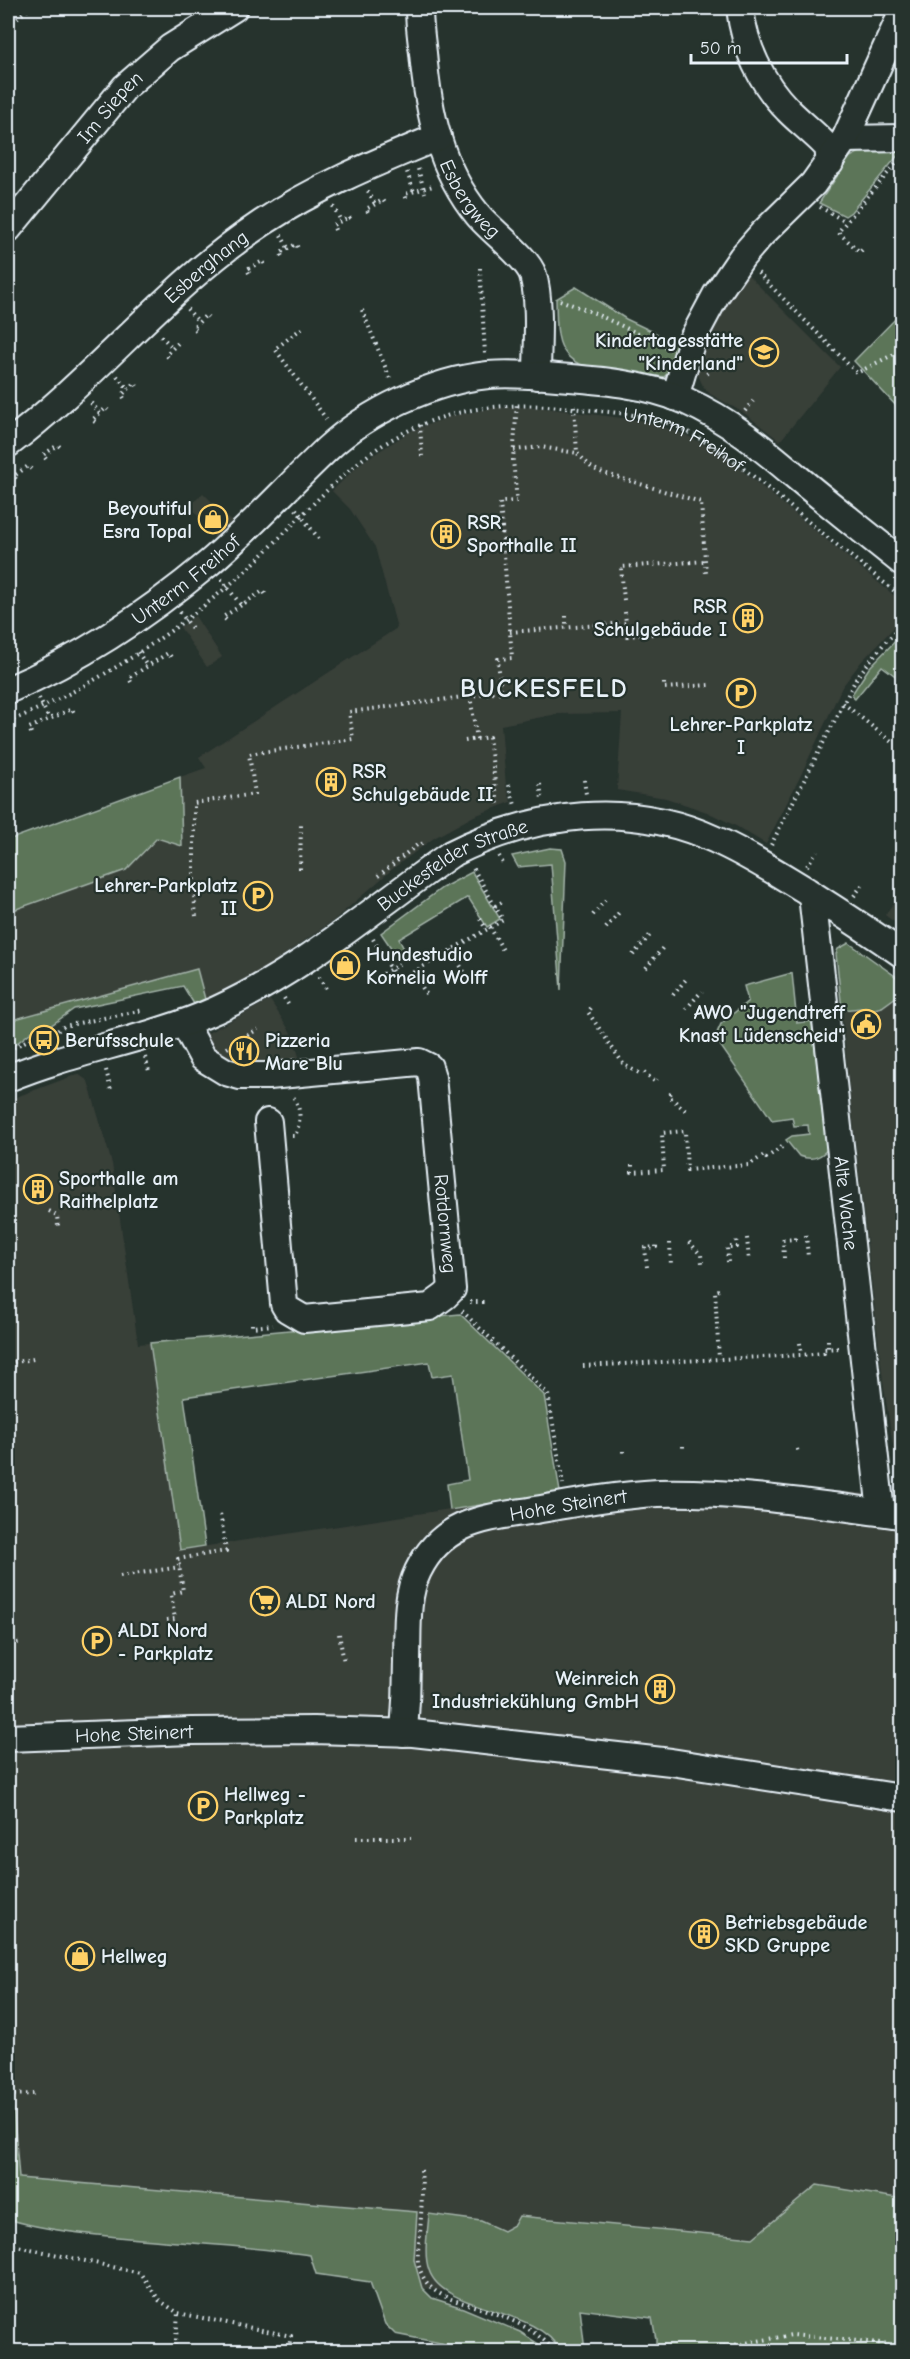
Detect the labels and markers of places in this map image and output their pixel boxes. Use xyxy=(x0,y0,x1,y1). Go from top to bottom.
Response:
place label: Kindertagesstätte "Kinderland" xyxy=(595,329,743,375)
school or university icon: Kindertagesstätte "Kinderland" xyxy=(748,336,780,368)
place label: Beyoutiful Esra Topal xyxy=(102,497,192,543)
shop icon: Beyoutiful Esra Topal xyxy=(197,503,229,535)
place label: RSR Sporthalle II xyxy=(467,511,577,557)
building icon: RSR Sporthalle II xyxy=(430,518,462,550)
place label: RSR Schulgebäude I xyxy=(594,595,727,641)
building icon: RSR Schulgebäude I xyxy=(732,602,764,634)
parking icon: Lehrer-Parkplatz I xyxy=(725,677,757,709)
place label: Lehrer-Parkplatz I xyxy=(670,713,813,759)
place label: RSR Schulgebäude II xyxy=(352,760,493,806)
building icon: RSR Schulgebäude II xyxy=(315,766,347,798)
place label: Lehrer-Parkplatz II xyxy=(94,874,237,920)
parking icon: Lehrer-Parkplatz II xyxy=(242,880,274,912)
place label: Hundestudio Kornelia Wolff xyxy=(366,943,489,989)
shop icon: Hundestudio Kornelia Wolff xyxy=(329,949,361,981)
place label: AWO "Jugendtreff Knast Lüdenscheid" xyxy=(679,1001,847,1047)
public building icon: AWO "Jugendtreff Knast Lüdenscheid" xyxy=(850,1008,882,1040)
bus stop icon: Berufsschule xyxy=(28,1024,60,1056)
place label: Berufsschule xyxy=(65,1029,174,1052)
place label: Pizzeria Mare Blu xyxy=(265,1029,343,1075)
restaurant icon: Pizzeria Mare Blu xyxy=(228,1035,260,1067)
place label: Sporthalle am Raithelplatz xyxy=(59,1167,178,1213)
building icon: Sporthalle am Raithelplatz xyxy=(22,1173,54,1205)
supermarket icon: ALDI Nord xyxy=(249,1585,281,1617)
place label: ALDI Nord xyxy=(286,1590,376,1613)
place label: ALDI Nord - Parkplatz xyxy=(118,1619,213,1665)
parking icon: ALDI Nord - Parkplatz xyxy=(81,1625,113,1657)
place label: Weinreich Industriekühlung GmbH xyxy=(432,1667,639,1713)
building icon: Weinreich Industriekühlung GmbH xyxy=(644,1673,676,1705)
place label: Hellweg - Parkplatz xyxy=(224,1783,306,1829)
parking icon: Hellweg - Parkplatz xyxy=(187,1790,219,1822)
place label: Betriebsgebäude SKD Gruppe xyxy=(725,1911,868,1957)
building icon: Betriebsgebäude SKD Gruppe xyxy=(688,1918,720,1950)
shop icon: Hellweg xyxy=(64,1940,96,1972)
place label: Hellweg xyxy=(101,1945,168,1968)

